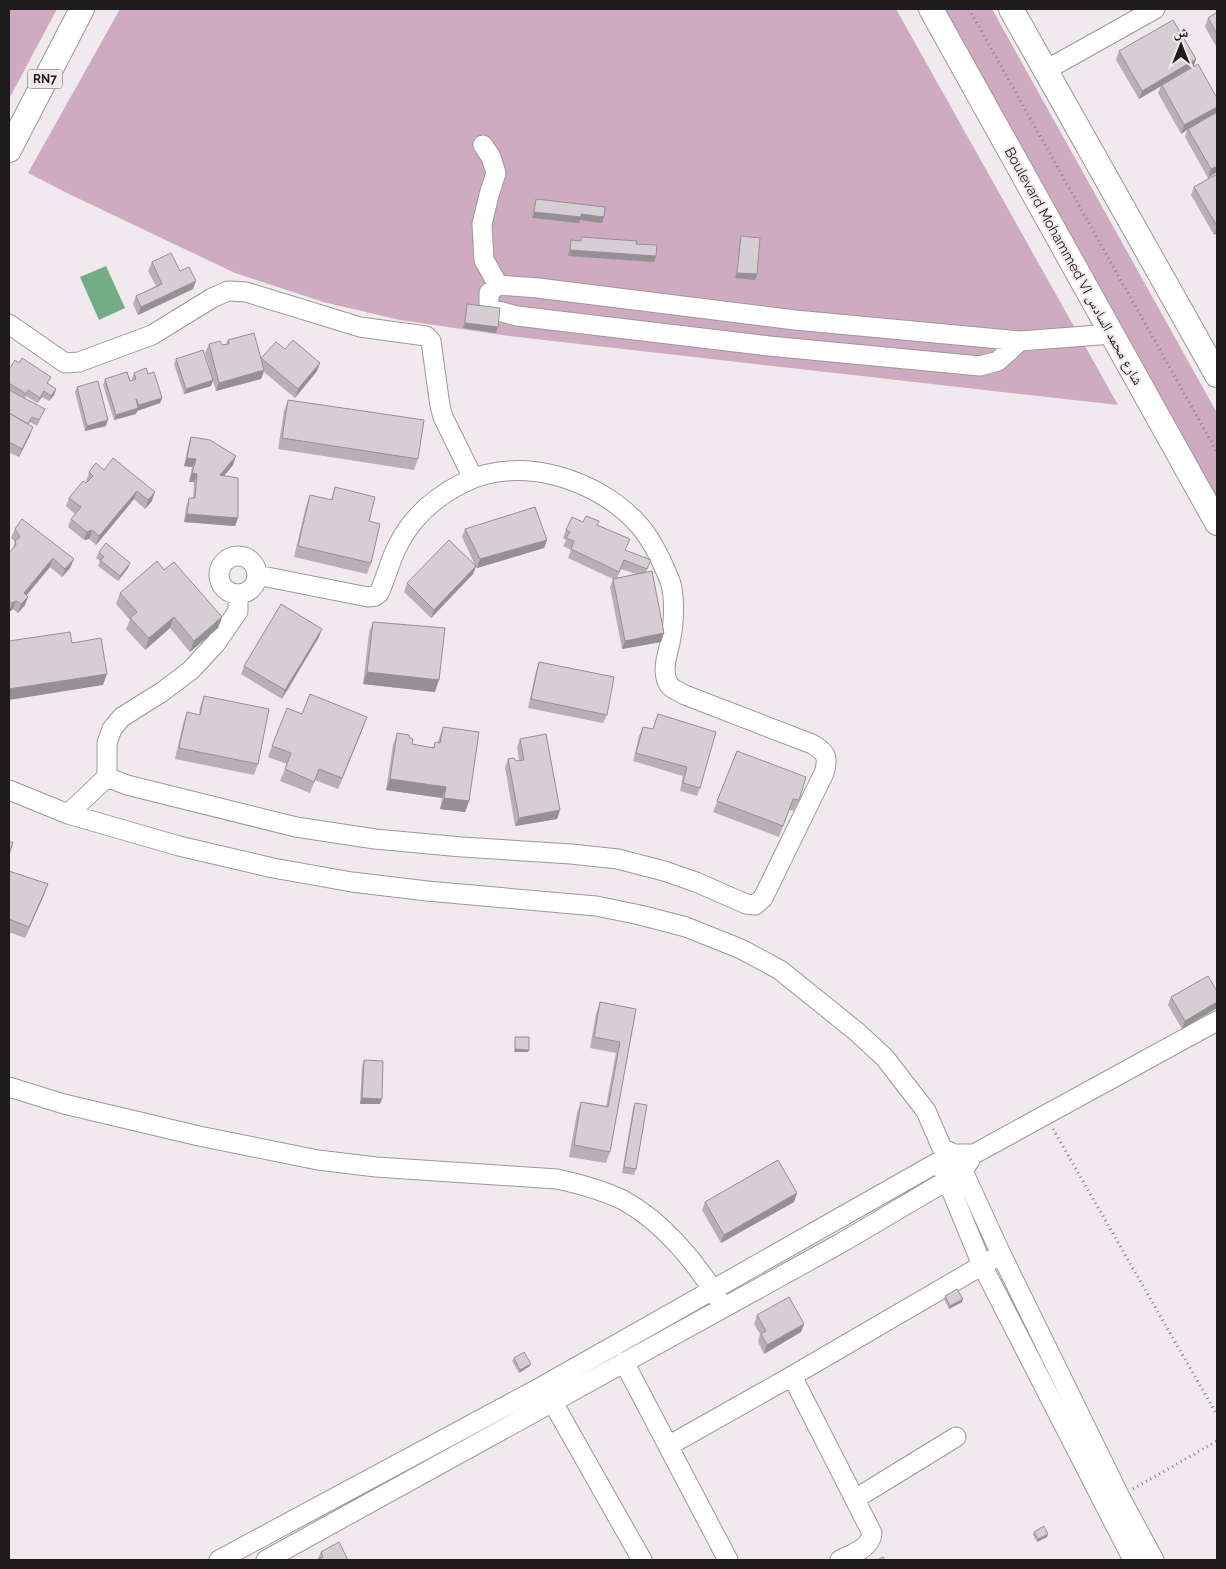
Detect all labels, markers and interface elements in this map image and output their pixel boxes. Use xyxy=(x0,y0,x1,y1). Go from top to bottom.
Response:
north arrow xyxy=(1156,20,1206,70)
text: ش xyxy=(1174,24,1189,41)
road number: RN7 xyxy=(28,70,62,88)
street label: Boulevard Mohammed VI شارع محمد السادس xyxy=(1000,144,1146,389)

